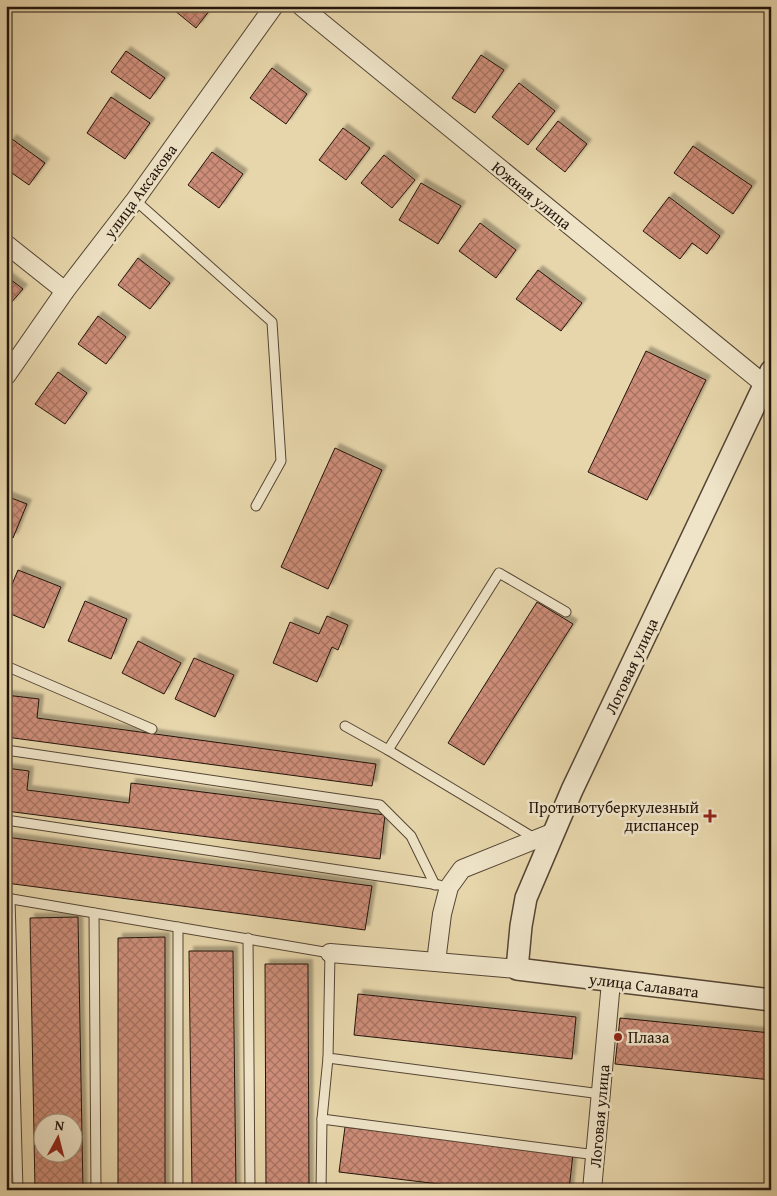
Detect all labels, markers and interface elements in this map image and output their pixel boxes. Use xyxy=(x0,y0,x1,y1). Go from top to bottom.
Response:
street label: улица Аксакова xyxy=(97,139,183,244)
street label: Южная улица xyxy=(487,155,578,235)
street label: Логовая улица xyxy=(598,614,664,718)
place label: Противотуберкулезный диспансер xyxy=(529,795,699,837)
marker: Противотуберкулезный диспансер xyxy=(703,809,717,823)
street label: улица Салавата xyxy=(587,966,701,1004)
place label: Плаза xyxy=(628,1025,670,1049)
marker: Плаза xyxy=(612,1031,624,1043)
street label: Логовая улица xyxy=(583,1063,615,1169)
north arrow xyxy=(32,1114,82,1164)
text: N xyxy=(54,1115,66,1136)

